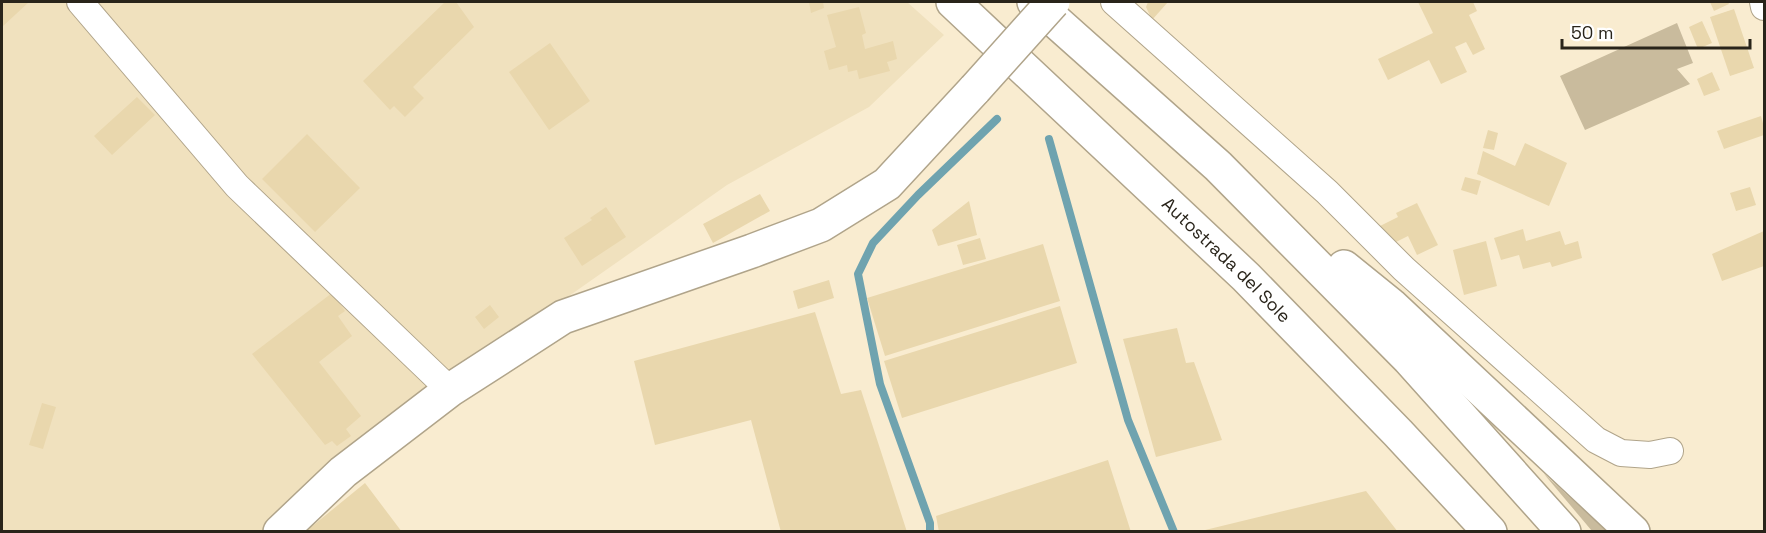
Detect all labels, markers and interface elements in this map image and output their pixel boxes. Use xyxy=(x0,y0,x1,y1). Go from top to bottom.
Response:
scale bar xyxy=(1562,12,1750,50)
text: 50 m xyxy=(1571,21,1613,44)
street label: Autostrada del Sole xyxy=(1157,192,1296,327)

